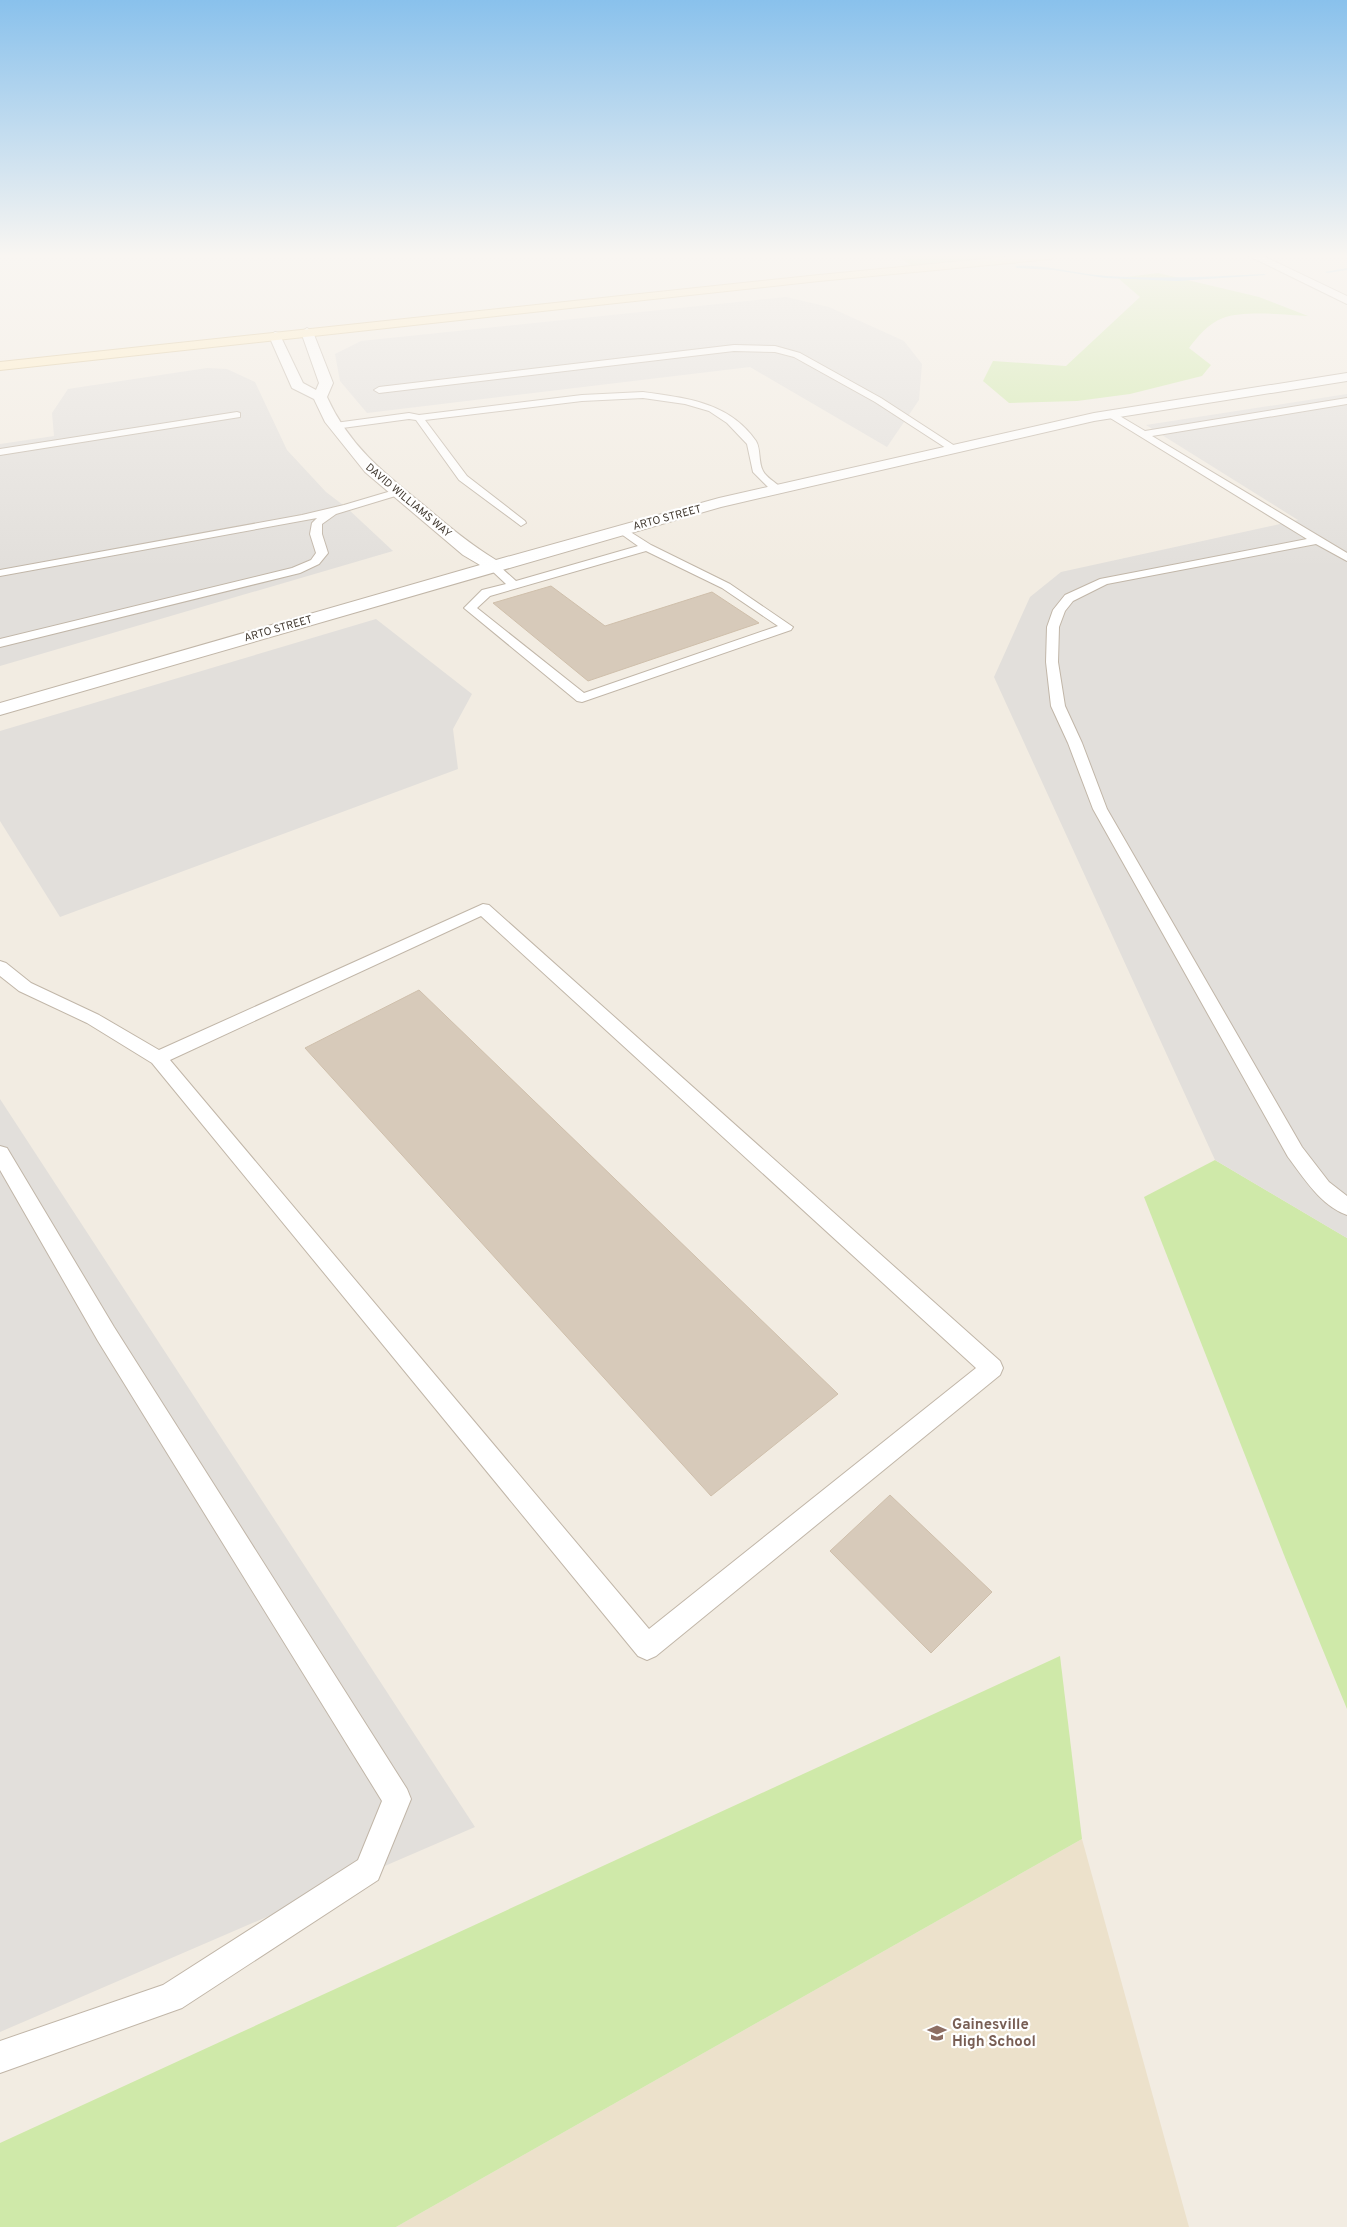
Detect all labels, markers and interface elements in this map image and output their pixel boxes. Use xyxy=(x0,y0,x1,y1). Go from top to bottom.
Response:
street label: DAVID WILLIAMS WAY xyxy=(362,461,454,541)
street label: ARTO STREET xyxy=(631,502,703,534)
street label: ARTO STREET xyxy=(242,613,314,645)
place label: Gainesville High School xyxy=(952,2016,1036,2052)
school or university icon: Gainesville High School xyxy=(926,2022,948,2044)

